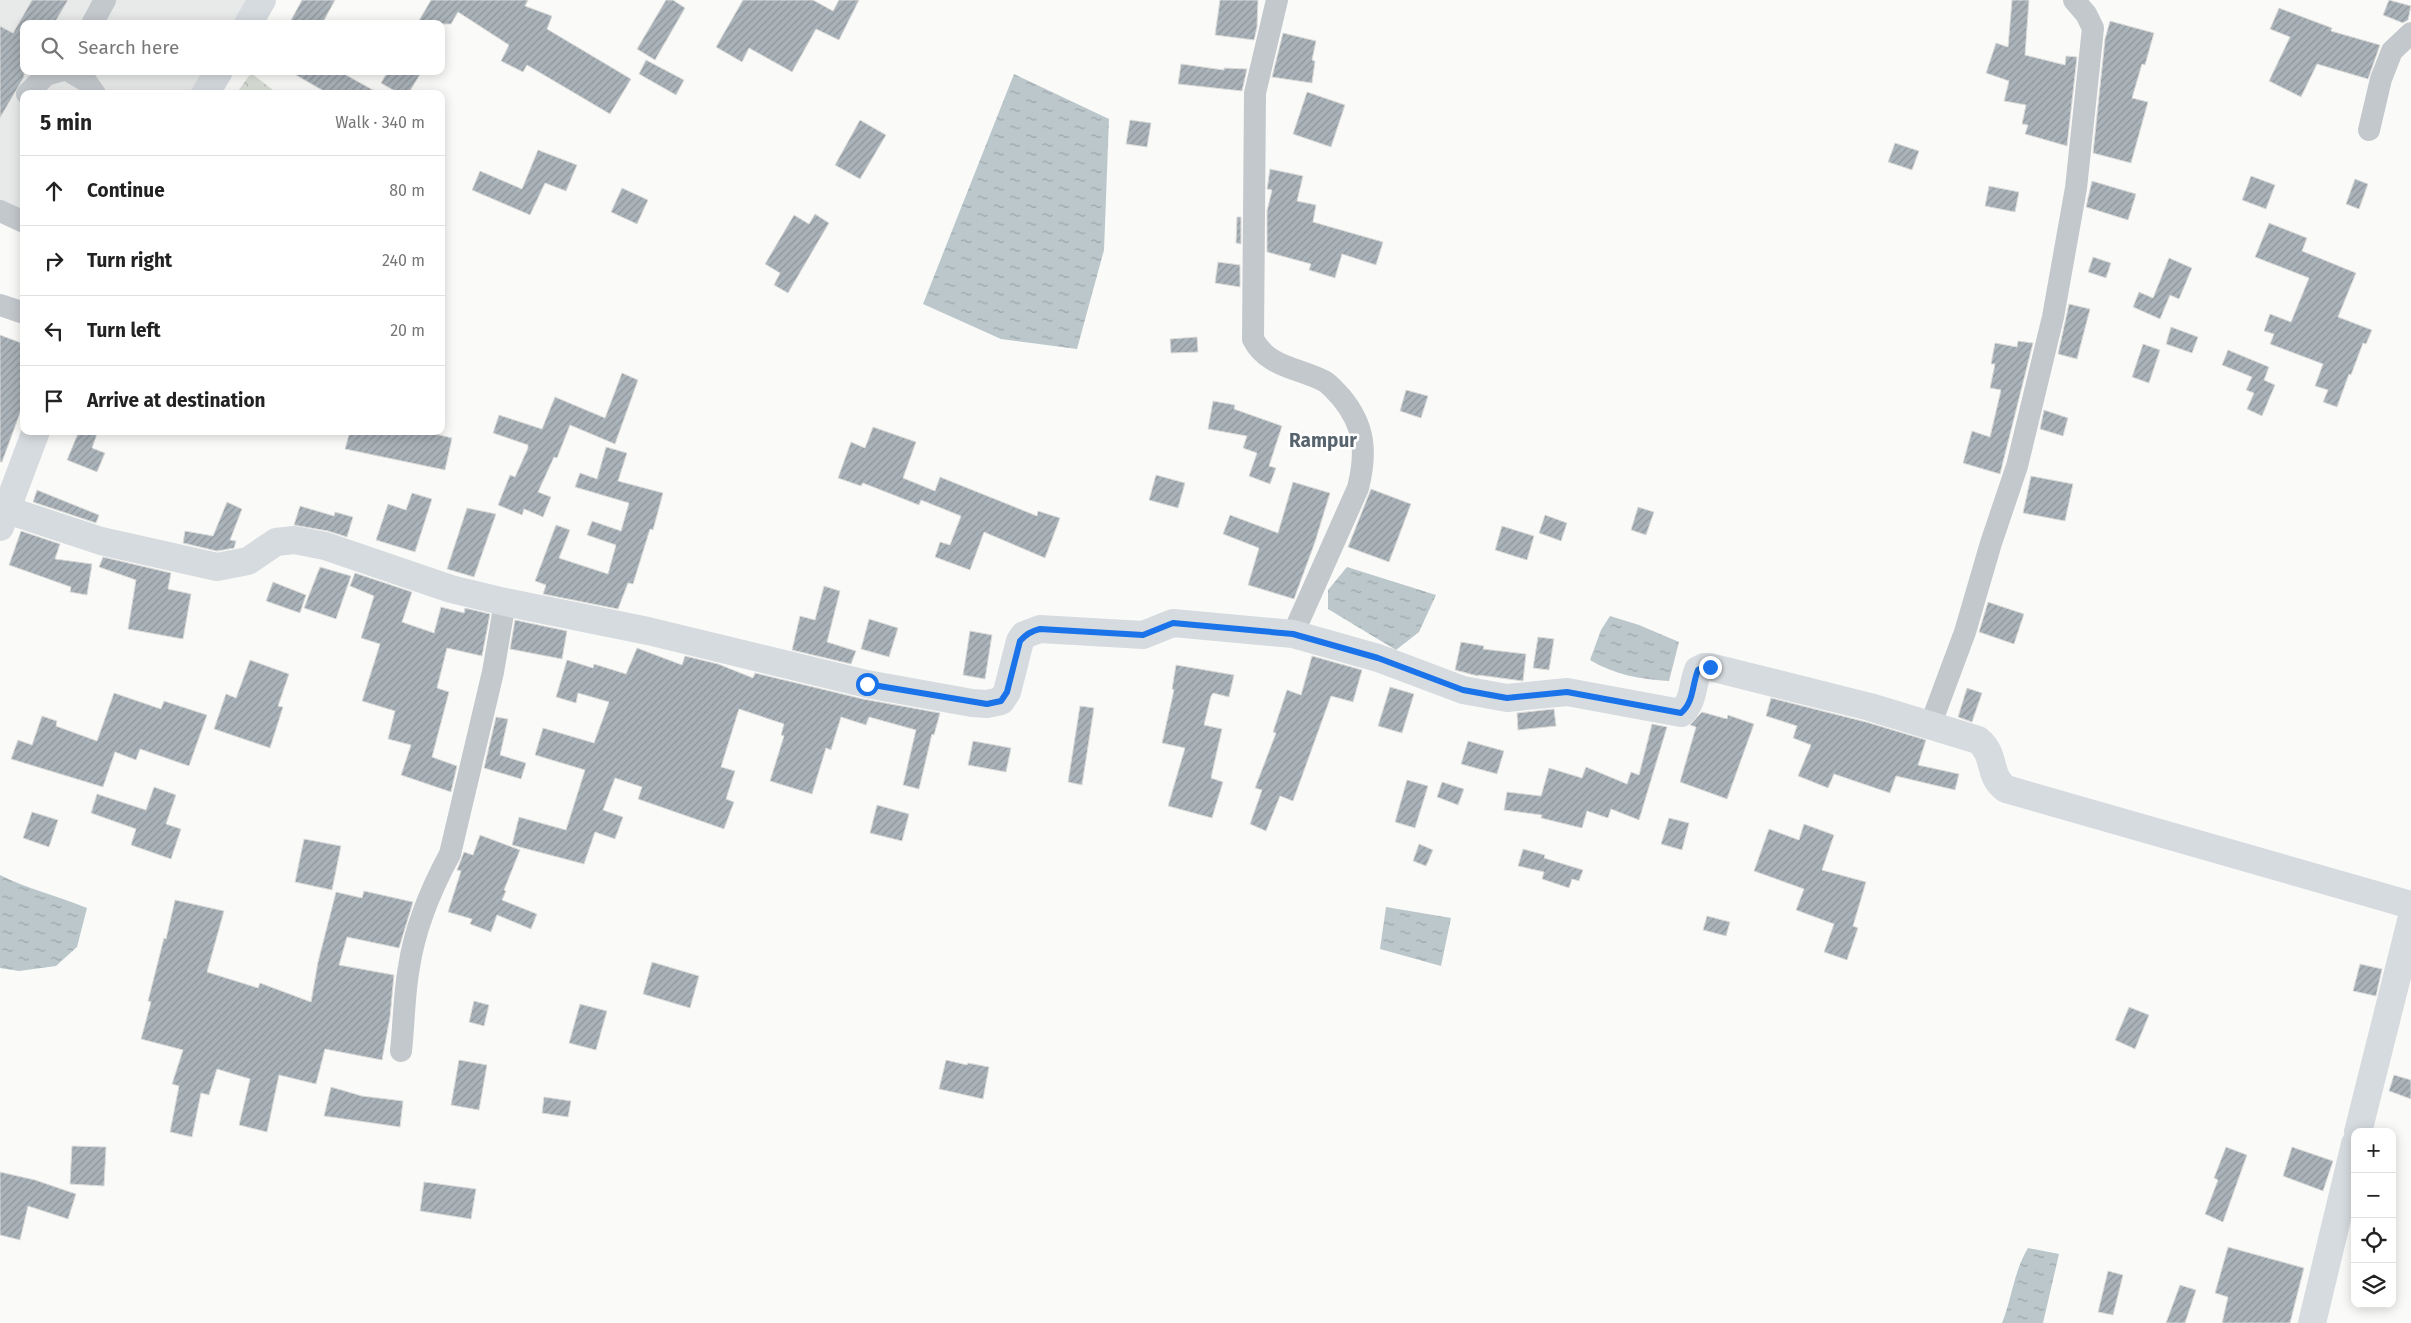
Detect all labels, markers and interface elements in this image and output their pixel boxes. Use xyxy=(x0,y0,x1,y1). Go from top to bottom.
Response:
search box xyxy=(20,20,445,75)
icon: search xyxy=(38,34,66,62)
text: Search here xyxy=(78,36,179,59)
text: 5 min xyxy=(40,110,92,136)
text: Walk · 340 m xyxy=(335,113,425,132)
icon: ahead xyxy=(40,177,68,205)
text: Continue xyxy=(87,179,165,202)
text: 80 m xyxy=(389,181,425,200)
icon: right xyxy=(40,247,68,275)
text: Turn right xyxy=(87,249,172,272)
text: 240 m xyxy=(382,251,425,270)
icon: left xyxy=(40,317,68,345)
text: Turn left xyxy=(87,319,161,342)
text: 20 m xyxy=(390,321,425,340)
icon: arrive xyxy=(40,387,68,415)
text: Arrive at destination xyxy=(87,389,266,412)
district label: Rampur xyxy=(1289,429,1357,452)
route end xyxy=(1699,656,1722,679)
route start xyxy=(856,673,879,696)
map controls xyxy=(2351,1128,2396,1308)
button: + xyxy=(2351,1128,2396,1173)
button: − xyxy=(2351,1173,2396,1218)
button: locate xyxy=(2351,1218,2396,1263)
button: layers xyxy=(2351,1263,2396,1308)

